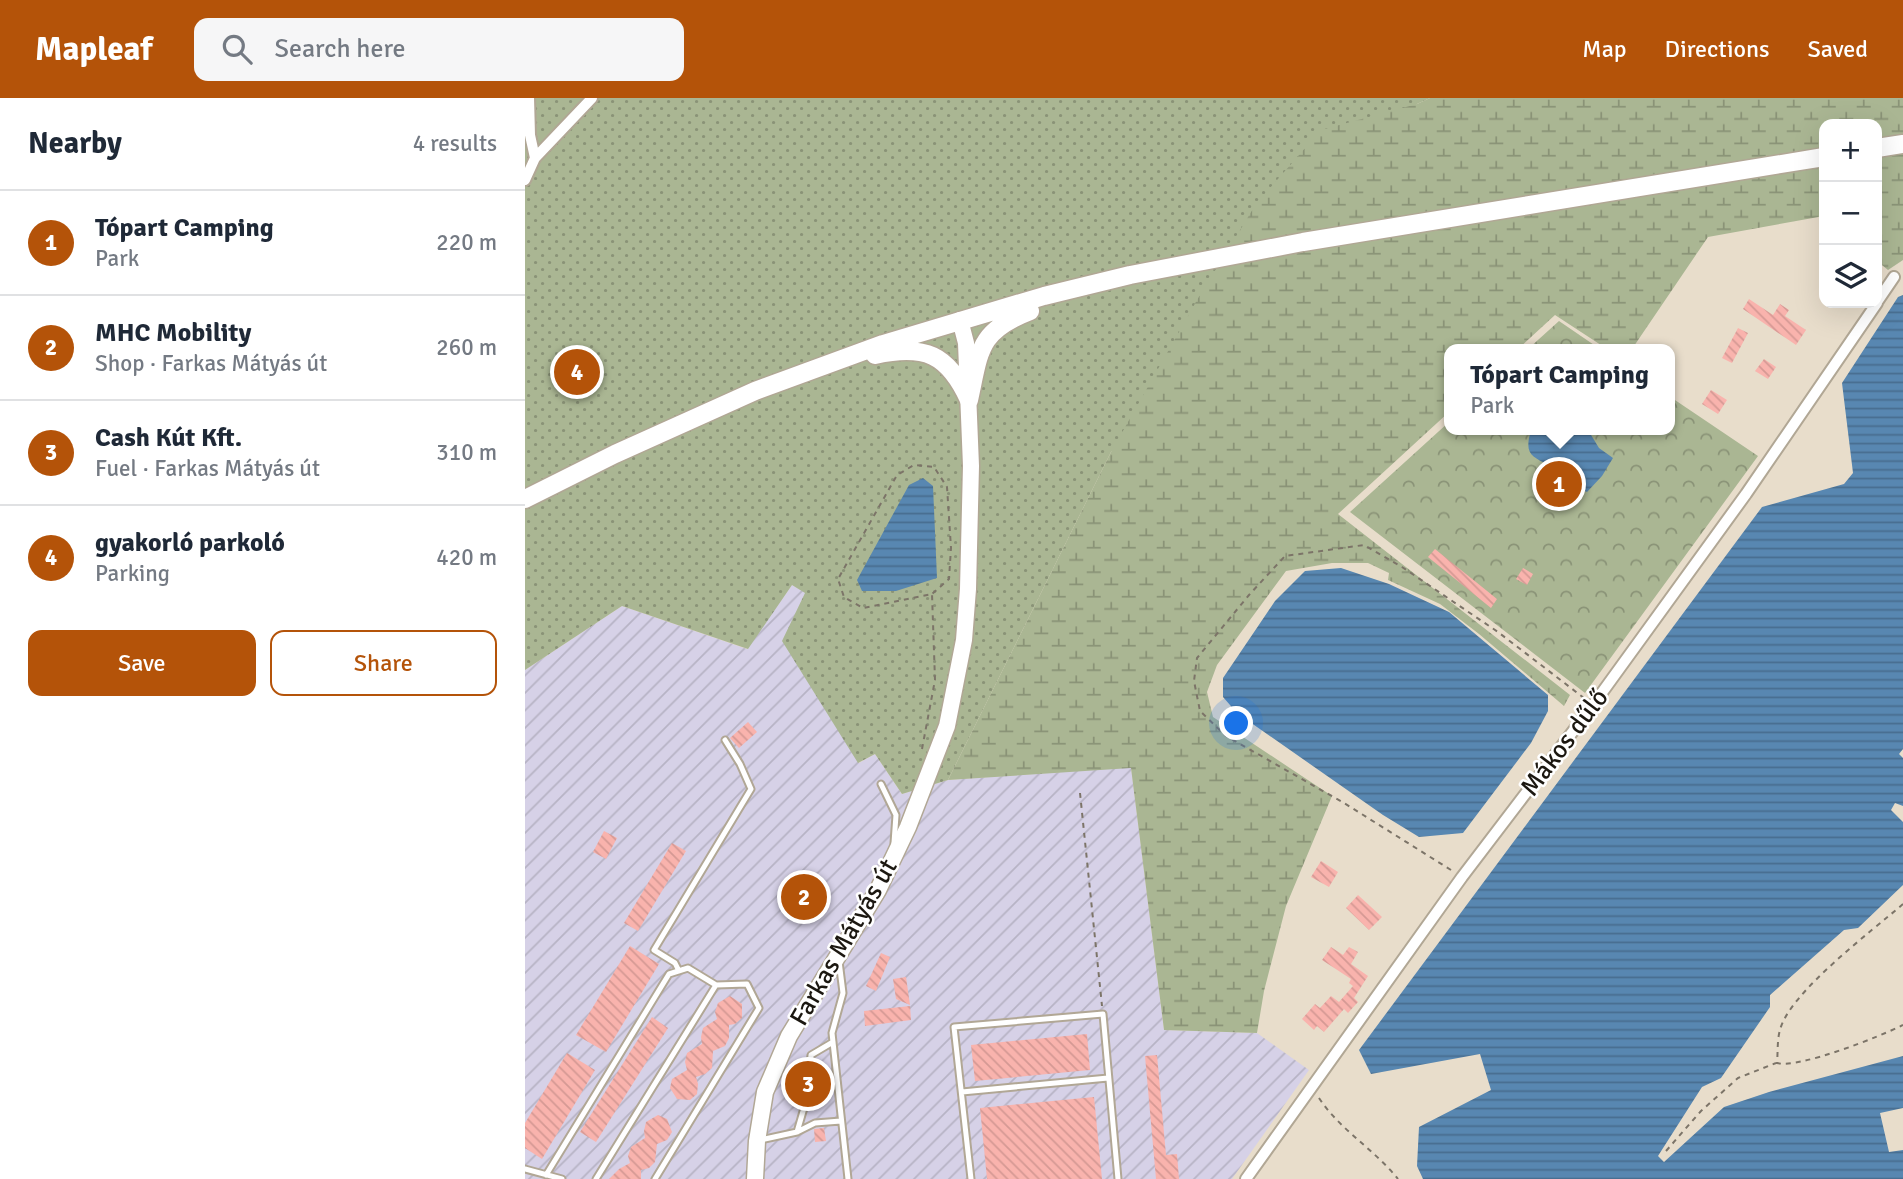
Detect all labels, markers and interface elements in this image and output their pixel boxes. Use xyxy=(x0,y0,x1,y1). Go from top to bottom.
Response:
search box xyxy=(194,18,684,81)
text: Mapleaf xyxy=(35,29,152,70)
icon: search xyxy=(218,30,256,68)
text: Search here xyxy=(274,33,406,65)
text: Map xyxy=(1582,34,1627,64)
text: Directions xyxy=(1665,34,1770,64)
text: Saved xyxy=(1808,34,1868,64)
map controls xyxy=(1819,119,1882,308)
button: + xyxy=(1819,119,1882,182)
text: Nearby xyxy=(28,125,122,162)
text: 4 results xyxy=(413,129,497,158)
button: − xyxy=(1819,182,1882,245)
text: Tópart Camping xyxy=(95,212,274,244)
text: 1 xyxy=(45,228,57,257)
text: 220 m xyxy=(436,228,497,257)
text: Park xyxy=(95,244,139,273)
button: layers xyxy=(1819,245,1882,308)
text: MHC Mobility xyxy=(95,317,251,349)
text: 2 xyxy=(45,333,57,362)
text: 260 m xyxy=(436,333,497,362)
popup xyxy=(1444,344,1675,435)
pin: 4 xyxy=(554,346,600,398)
text: Shop · Farkas Mátyás út xyxy=(95,349,327,378)
text: Tópart Camping xyxy=(1470,359,1649,391)
text: Park xyxy=(1470,391,1514,420)
text: Cash Kút Kft. xyxy=(95,422,242,454)
text: 3 xyxy=(45,438,57,467)
text: 310 m xyxy=(436,438,497,467)
text: Fuel · Farkas Mátyás út xyxy=(95,454,320,483)
pin: 1 xyxy=(1536,458,1582,510)
text: gyakorló parkoló xyxy=(95,527,285,559)
text: 4 xyxy=(45,543,57,572)
text: 420 m xyxy=(436,543,497,572)
text: Parking xyxy=(95,559,170,588)
button: Save xyxy=(28,630,256,696)
button: Share xyxy=(270,630,497,696)
street label: Mákos dűlő xyxy=(1514,683,1616,803)
your location xyxy=(1219,706,1253,740)
street label: Farkas Mátyás út xyxy=(783,853,905,1032)
pin: 2 xyxy=(781,871,827,923)
pin: 3 xyxy=(785,1058,831,1110)

